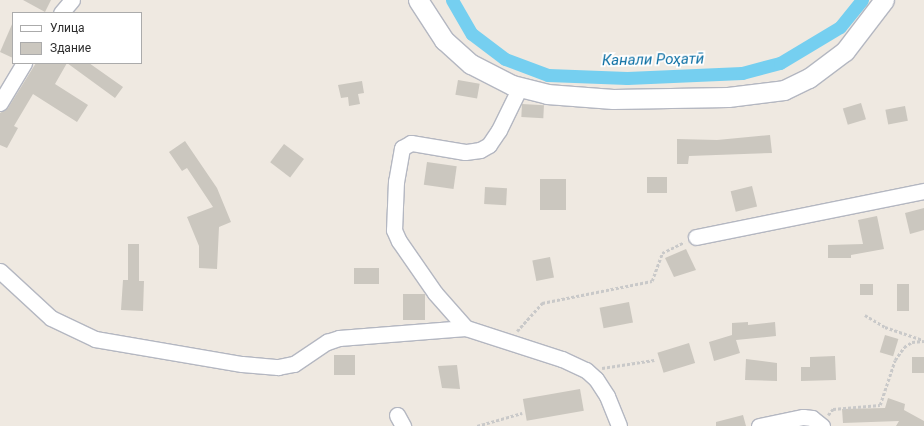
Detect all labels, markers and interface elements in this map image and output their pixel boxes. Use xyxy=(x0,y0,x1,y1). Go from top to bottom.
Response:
legend xyxy=(12,12,142,64)
text: Улица xyxy=(50,21,85,35)
text: Здание xyxy=(50,41,91,55)
water label: Канали Роҳатӣ xyxy=(602,50,704,70)

